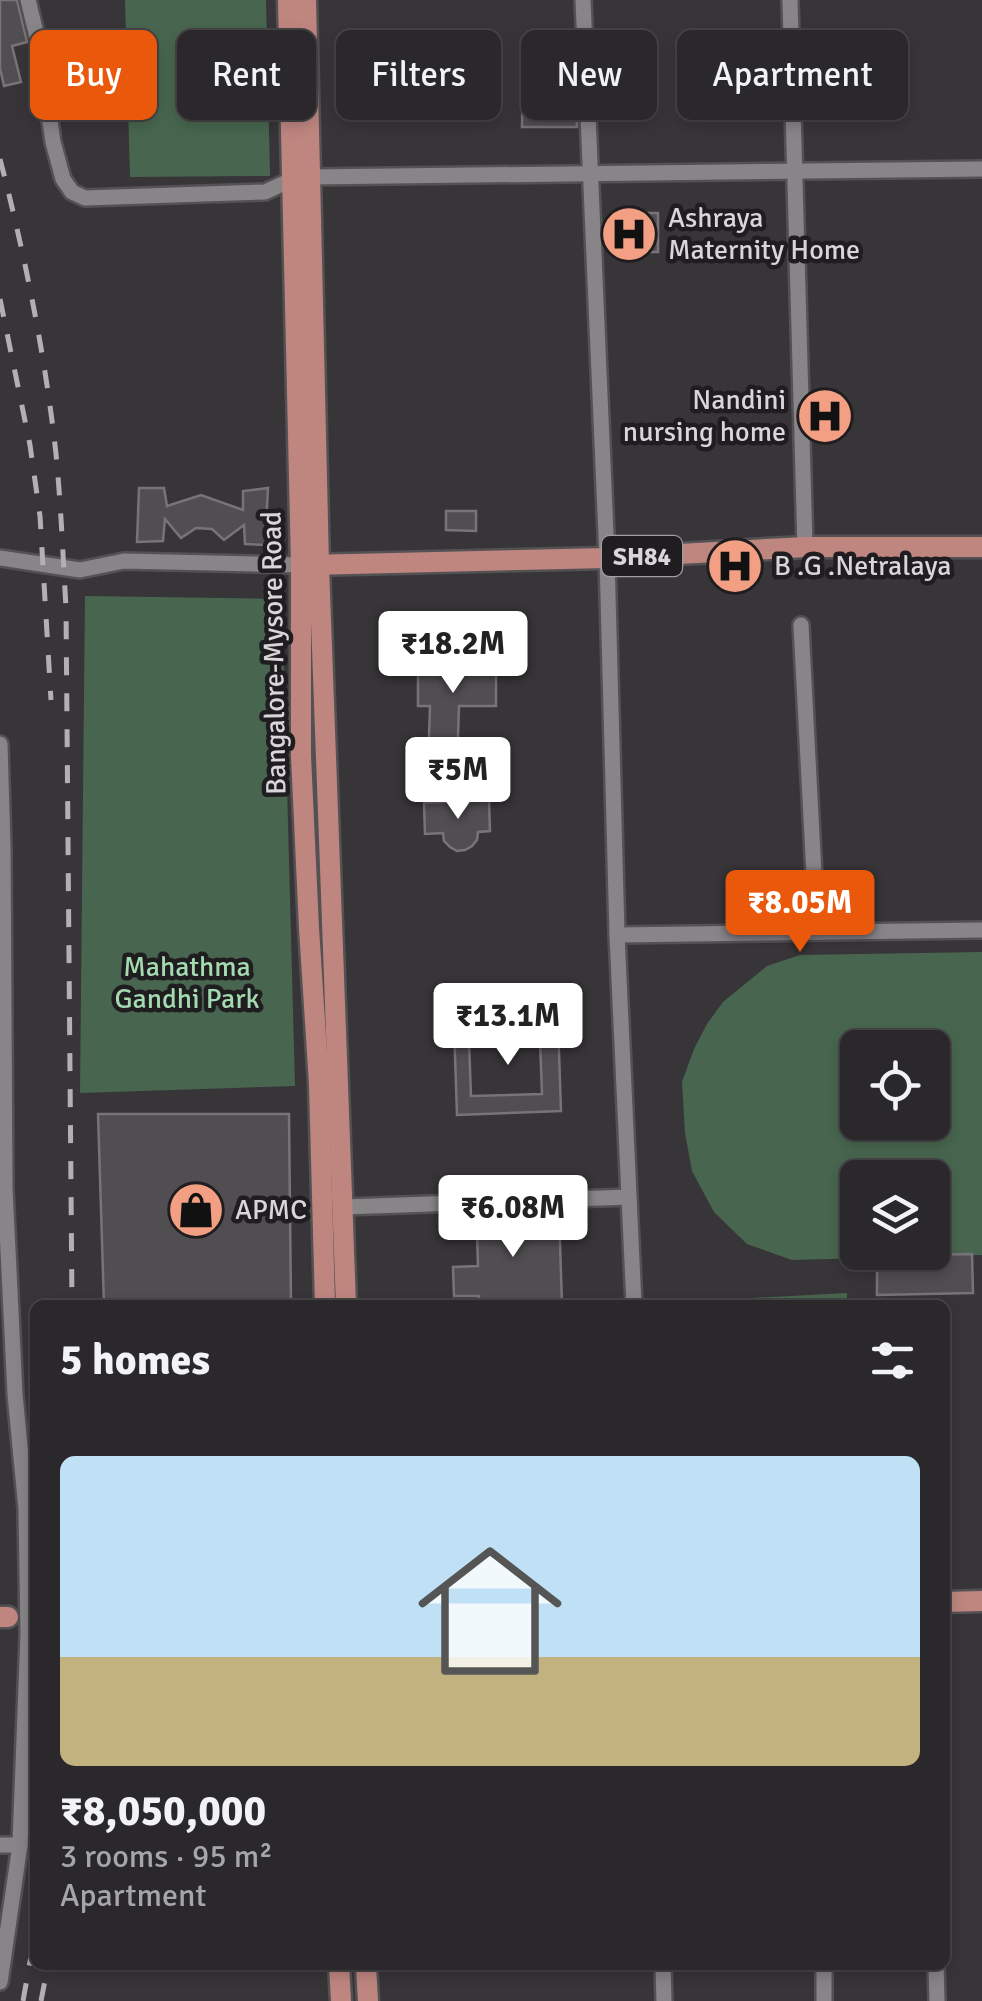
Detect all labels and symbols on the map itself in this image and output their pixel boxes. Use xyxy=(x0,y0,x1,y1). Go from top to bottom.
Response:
place label: Ashraya Maternity Home xyxy=(668,201,860,267)
hospital icon: Ashraya Maternity Home xyxy=(599,204,659,264)
place label: Nandini nursing home xyxy=(623,383,786,449)
hospital icon: Nandini nursing home xyxy=(795,386,855,446)
street label: Bangalore-Mysore Road xyxy=(255,511,293,795)
road number: SH84 xyxy=(602,536,682,576)
hospital icon: B .G .Netralaya xyxy=(705,536,765,596)
place label: B .G .Netralaya xyxy=(774,549,951,583)
pin: ₹18.2M xyxy=(372,611,534,696)
pin: ₹5M xyxy=(410,737,506,822)
pin: ₹8.05M xyxy=(719,870,881,955)
park label: Mahathma Gandhi Park xyxy=(114,950,260,1016)
pin: ₹13.1M xyxy=(427,983,589,1068)
pin: ₹6.08M xyxy=(432,1175,594,1260)
shop icon: APMC xyxy=(166,1180,226,1240)
place label: APMC xyxy=(235,1193,307,1227)

